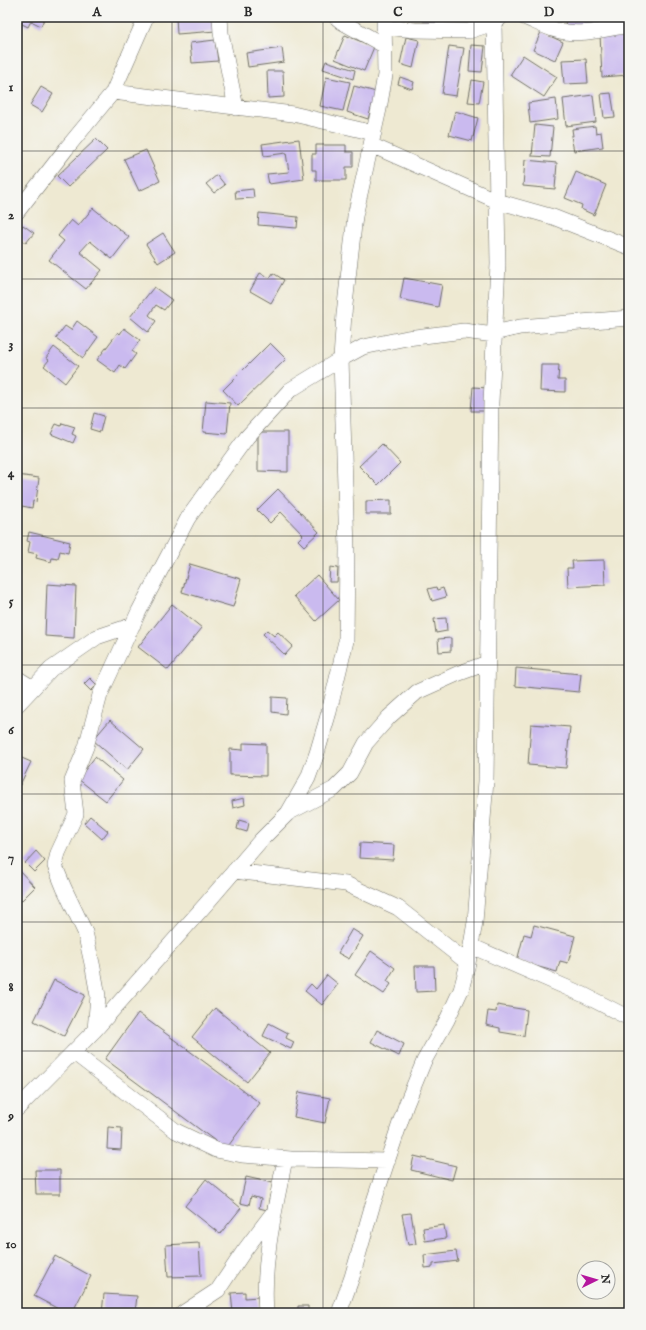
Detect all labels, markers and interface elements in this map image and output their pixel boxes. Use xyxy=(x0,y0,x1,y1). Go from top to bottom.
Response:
text: A xyxy=(92,4,103,21)
text: B xyxy=(244,4,253,21)
text: C xyxy=(393,4,403,21)
text: D xyxy=(544,4,555,21)
text: 1 xyxy=(9,79,14,96)
text: 2 xyxy=(8,207,14,224)
text: 3 xyxy=(9,336,14,353)
text: 4 xyxy=(8,465,15,482)
text: 5 xyxy=(9,593,14,610)
text: 6 xyxy=(8,722,14,739)
text: 7 xyxy=(8,850,14,867)
text: 8 xyxy=(8,979,14,996)
text: 9 xyxy=(7,1108,14,1125)
text: 10 xyxy=(5,1236,17,1253)
north arrow xyxy=(576,1260,616,1300)
text: N xyxy=(597,1273,612,1285)

